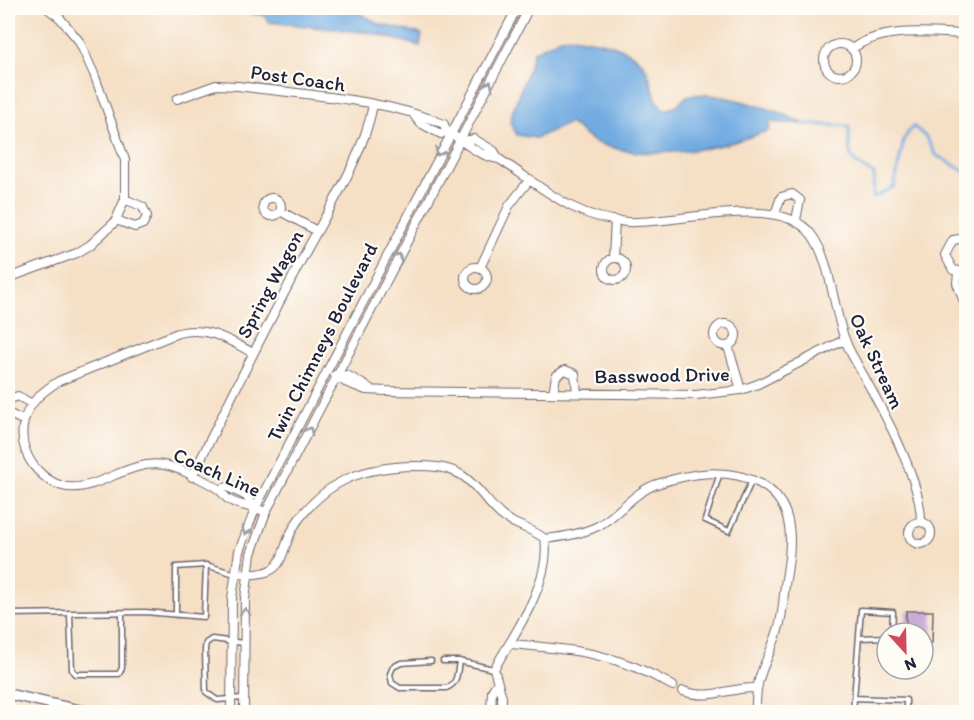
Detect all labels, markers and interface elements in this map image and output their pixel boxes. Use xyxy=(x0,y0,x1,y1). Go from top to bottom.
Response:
street label: Post Coach xyxy=(249,59,347,97)
one-way arrow xyxy=(481,80,493,91)
one-way arrow xyxy=(435,145,446,156)
street label: Spring Wagon xyxy=(231,226,309,342)
street label: Twin Chimneys Boulevard xyxy=(261,238,383,445)
one-way arrow xyxy=(391,253,403,264)
street label: Oak Stream xyxy=(844,309,910,413)
street label: Basswood Drive xyxy=(594,362,730,388)
one-way arrow xyxy=(302,426,313,437)
street label: Coach Line xyxy=(170,442,264,502)
one-way arrow xyxy=(241,526,254,536)
one-way arrow xyxy=(239,608,251,617)
north arrow xyxy=(875,621,935,681)
text: N xyxy=(902,654,919,675)

